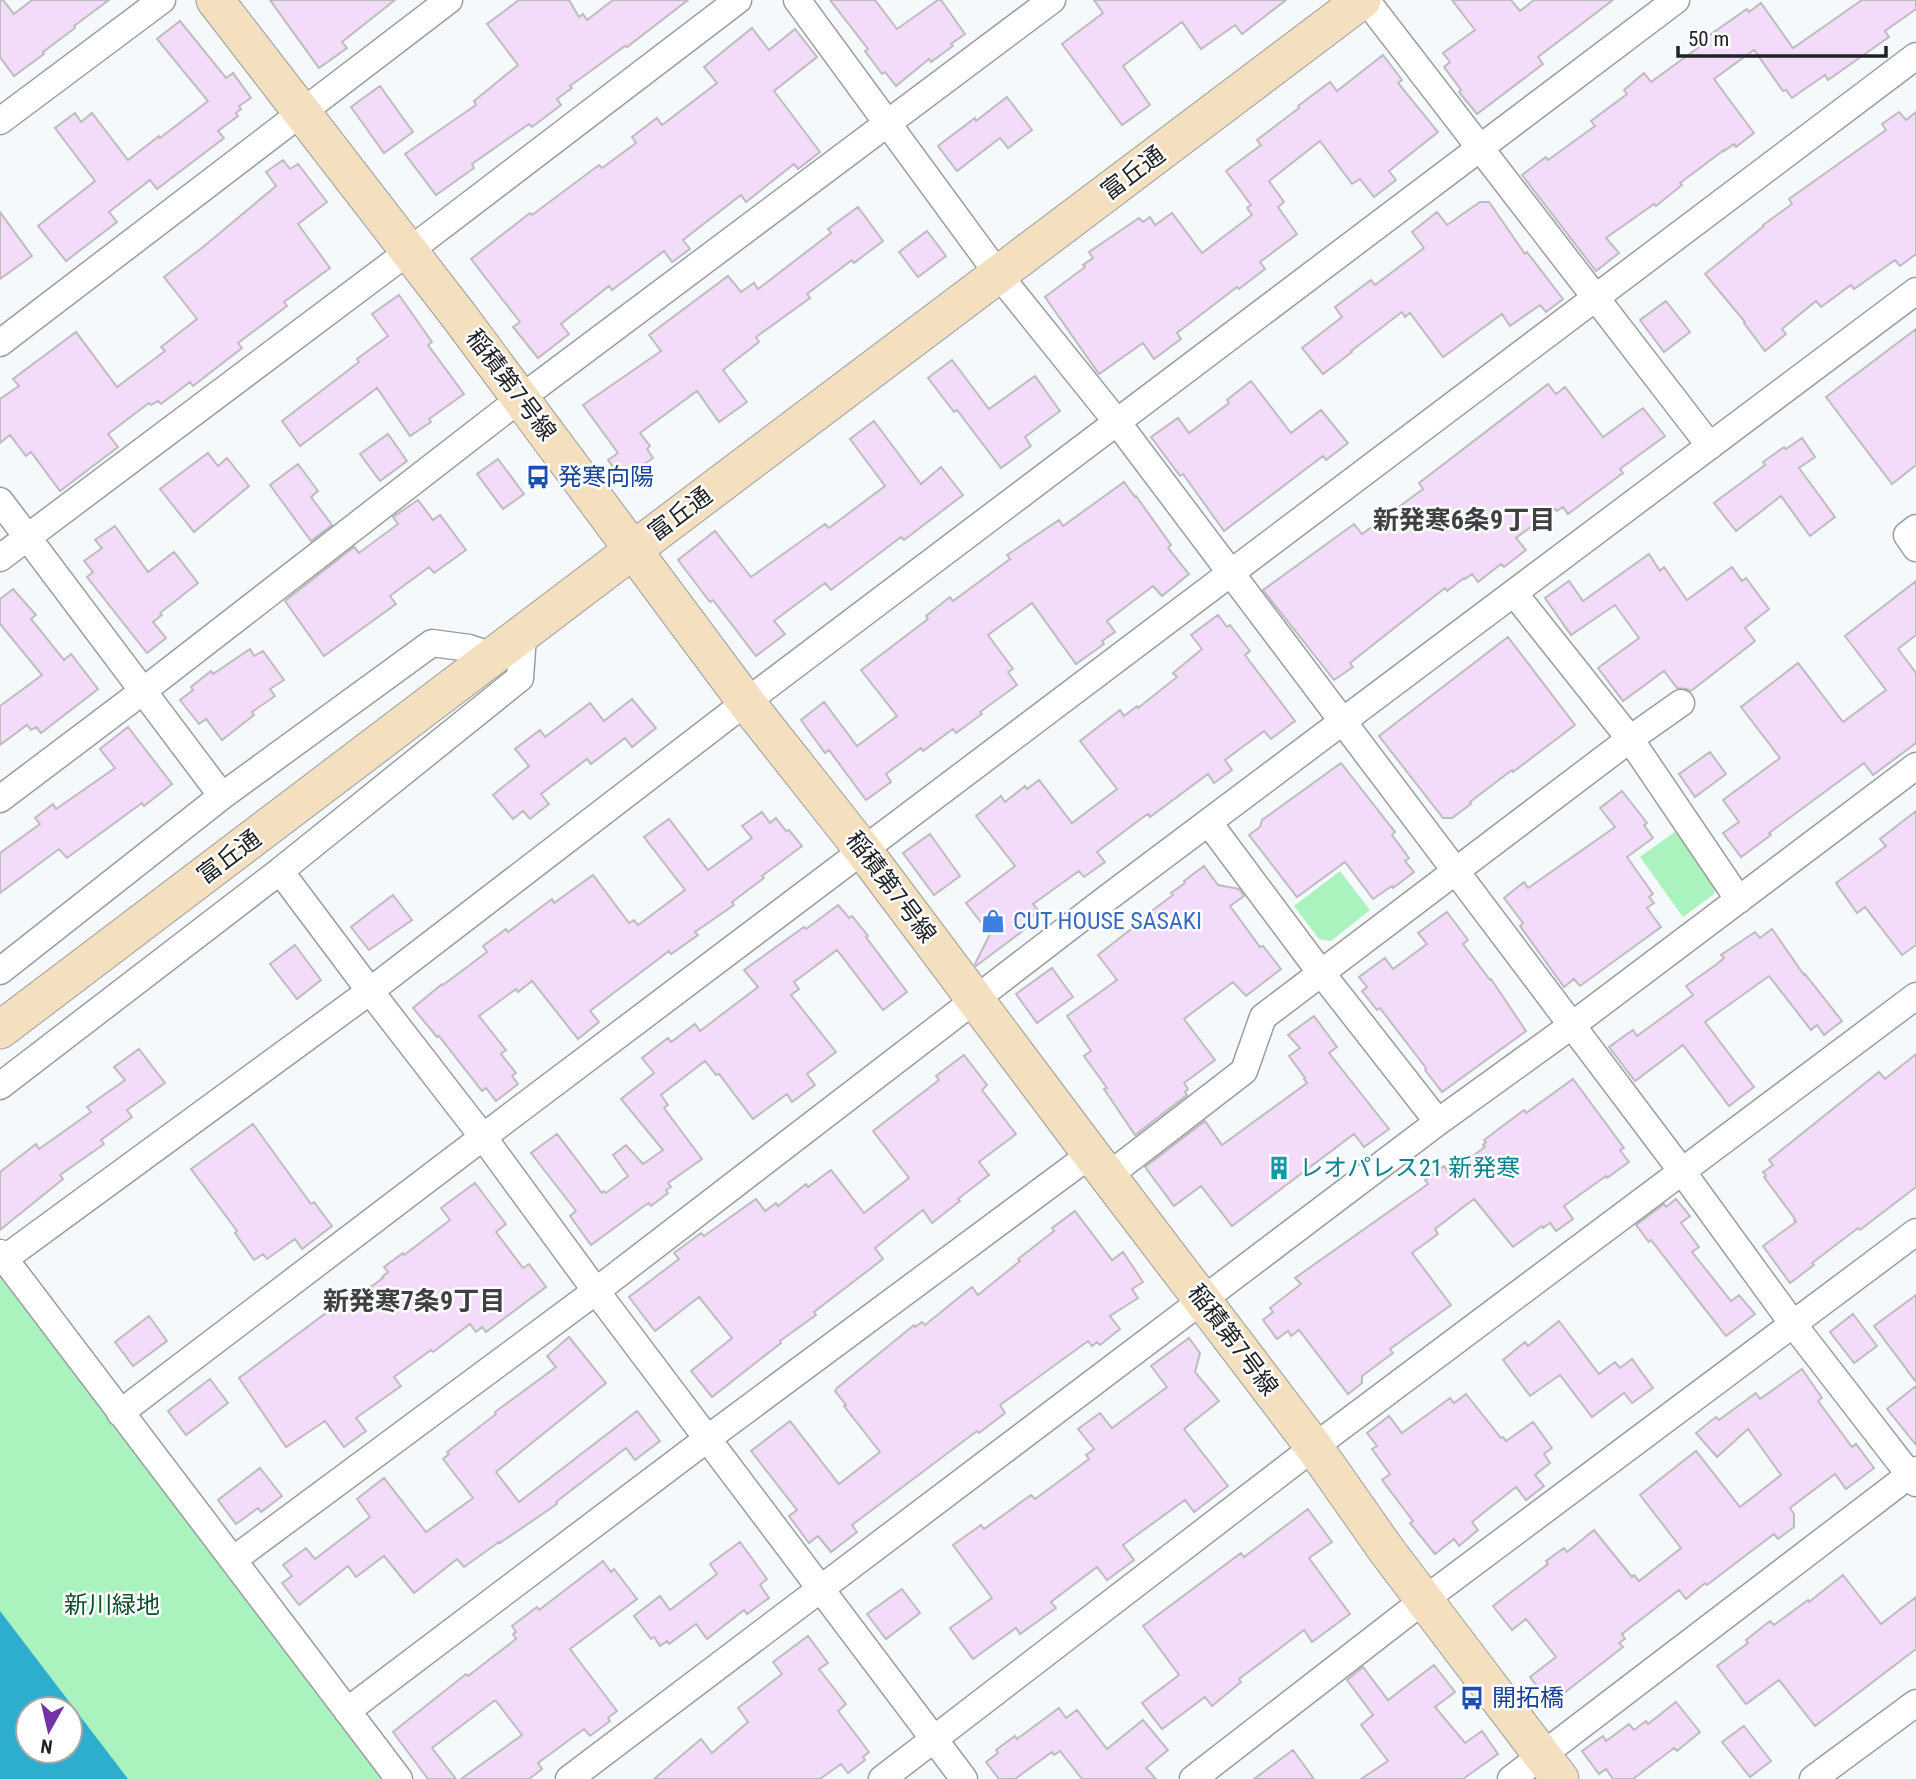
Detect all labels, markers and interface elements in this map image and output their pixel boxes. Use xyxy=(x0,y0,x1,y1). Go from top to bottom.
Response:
scale bar xyxy=(1678,14,1886,58)
text: 50 m xyxy=(1688,27,1729,51)
street label: 富丘通 xyxy=(1096,140,1170,206)
street label: 稲積第7号線 xyxy=(460,324,562,446)
bus stop icon: 発寒向陽 xyxy=(524,463,552,491)
place label: 発寒向陽 xyxy=(558,463,654,491)
street label: 富丘通 xyxy=(643,481,717,547)
district label: 新発寒6条9丁目 xyxy=(1373,505,1555,535)
street label: 富丘通 xyxy=(192,824,266,890)
street label: 稲積第7号線 xyxy=(840,826,942,948)
shop icon: CUT HOUSE SASAKI xyxy=(979,907,1007,935)
place label: CUT HOUSE SASAKI xyxy=(1013,907,1202,935)
building icon: レオパレス21 新発寒 xyxy=(1265,1154,1293,1182)
place label: レオパレス21 新発寒 xyxy=(1299,1154,1520,1182)
street label: 稲積第7号線 xyxy=(1182,1279,1284,1401)
district label: 新発寒7条9丁目 xyxy=(323,1286,505,1316)
park label: 新川緑地 xyxy=(64,1591,160,1619)
bus stop icon: 開拓橋 xyxy=(1458,1684,1486,1712)
place label: 開拓橋 xyxy=(1492,1684,1564,1712)
north arrow xyxy=(14,1695,84,1765)
text: N xyxy=(39,1734,54,1759)

